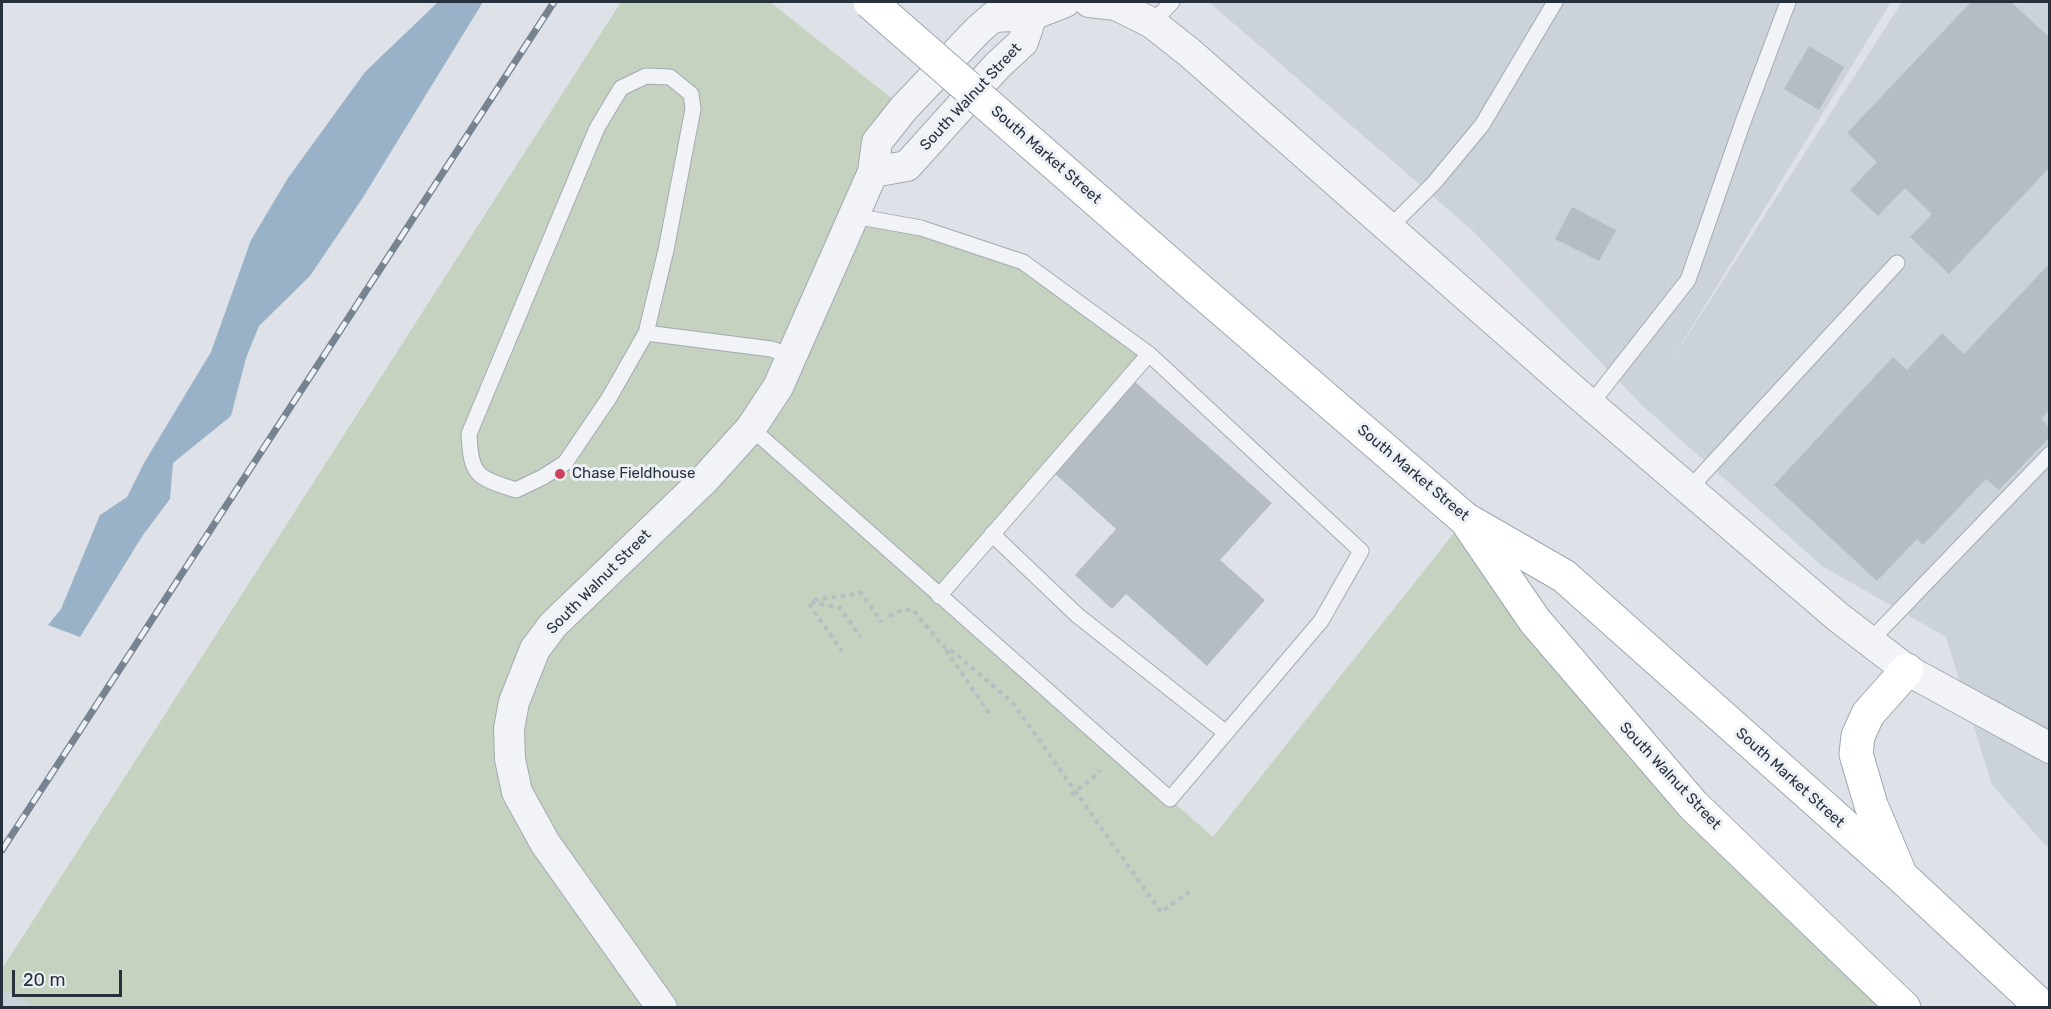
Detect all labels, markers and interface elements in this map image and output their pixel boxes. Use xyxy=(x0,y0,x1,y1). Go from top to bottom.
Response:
street label: South Walnut Street xyxy=(917,40,1025,154)
street label: South Market Street xyxy=(987,102,1105,208)
street label: South Market Street xyxy=(1354,421,1472,525)
place label: Chase Fieldhouse xyxy=(572,465,695,483)
marker: Chase Fieldhouse xyxy=(553,467,567,481)
street label: South Walnut Street xyxy=(543,526,655,638)
street label: South Walnut Street xyxy=(1616,719,1724,833)
street label: South Market Street xyxy=(1732,724,1848,832)
scale bar xyxy=(15,958,124,996)
text: 20 m xyxy=(23,969,65,991)

